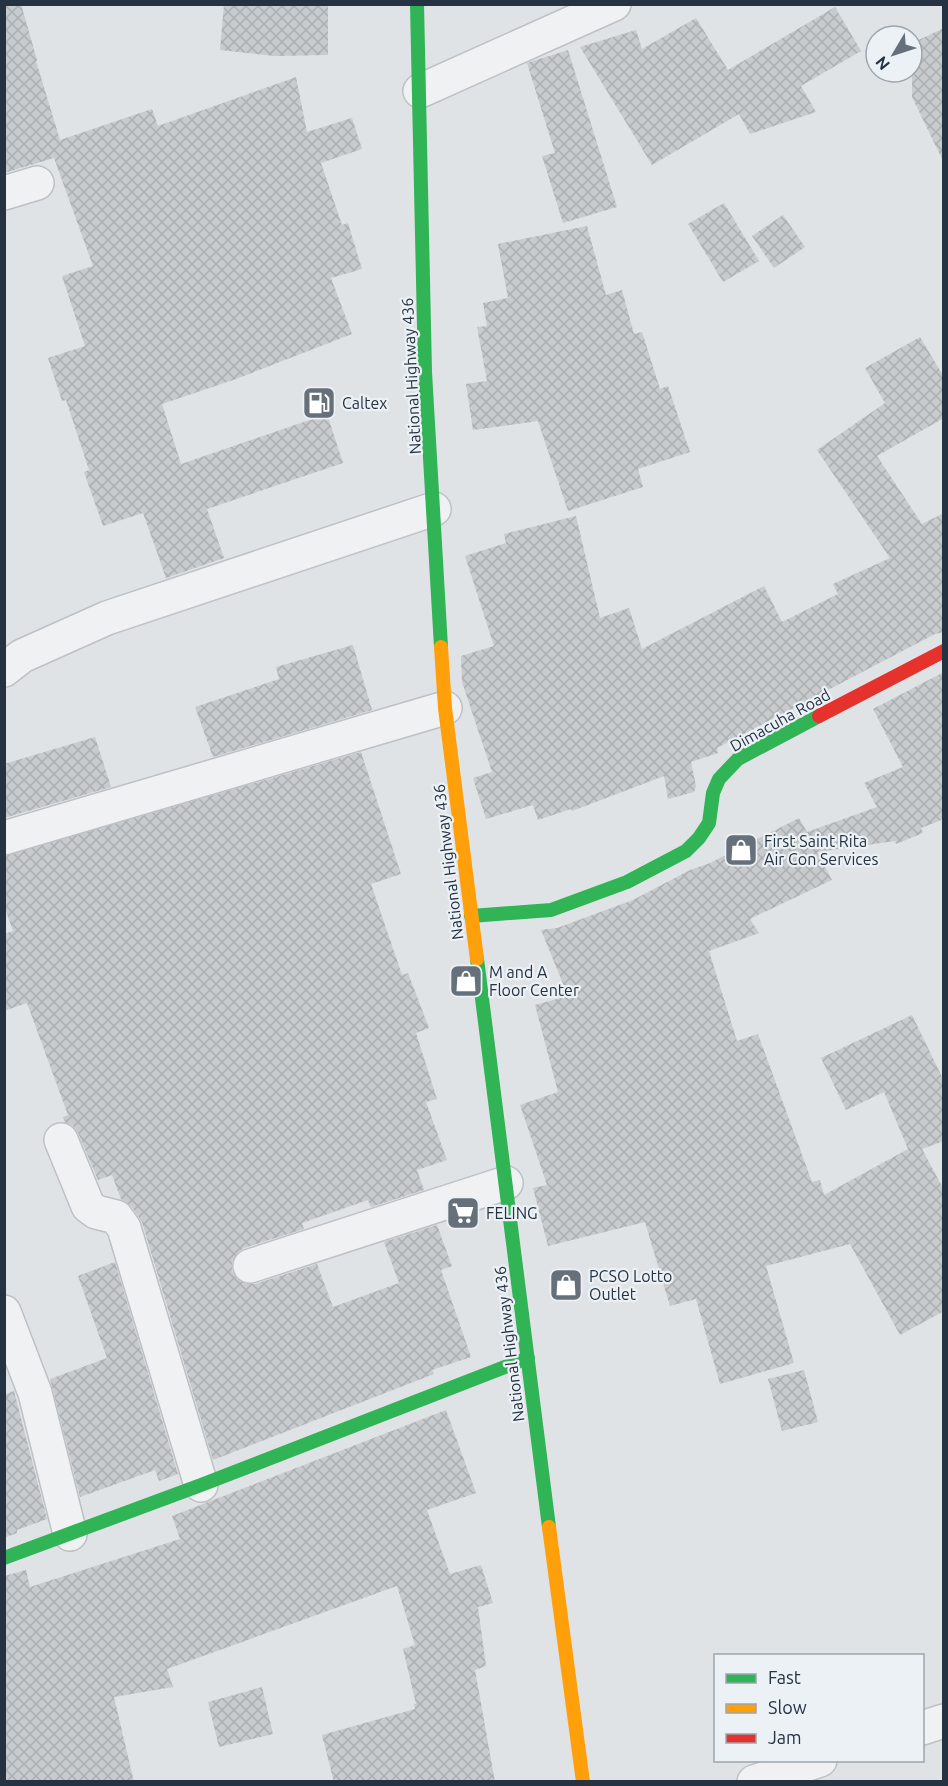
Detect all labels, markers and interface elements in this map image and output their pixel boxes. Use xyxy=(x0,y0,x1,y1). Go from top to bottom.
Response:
north arrow xyxy=(864,24,924,84)
text: N xyxy=(872,53,893,74)
street label: National Highway 436 xyxy=(398,297,424,455)
fuel station icon: Caltex xyxy=(301,385,337,421)
place label: Caltex xyxy=(342,394,387,412)
street label: Dimacuha Road xyxy=(727,685,833,755)
street label: National Highway 436 xyxy=(430,783,466,941)
shop icon: First Saint Rita Air Con Services xyxy=(723,832,759,868)
place label: First Saint Rita Air Con Services xyxy=(764,832,879,868)
shop icon: M and A Floor Center xyxy=(448,963,484,999)
place label: M and A Floor Center xyxy=(489,963,579,999)
supermarket icon: FELING xyxy=(445,1195,481,1231)
place label: FELING xyxy=(486,1204,538,1222)
street label: National Highway 436 xyxy=(491,1265,527,1423)
shop icon: PCSO Lotto Outlet xyxy=(548,1267,584,1303)
place label: PCSO Lotto Outlet xyxy=(589,1267,672,1303)
legend xyxy=(714,1654,924,1762)
text: Fast xyxy=(768,1667,801,1687)
text: Slow xyxy=(768,1697,807,1717)
text: Jam xyxy=(768,1727,802,1747)

